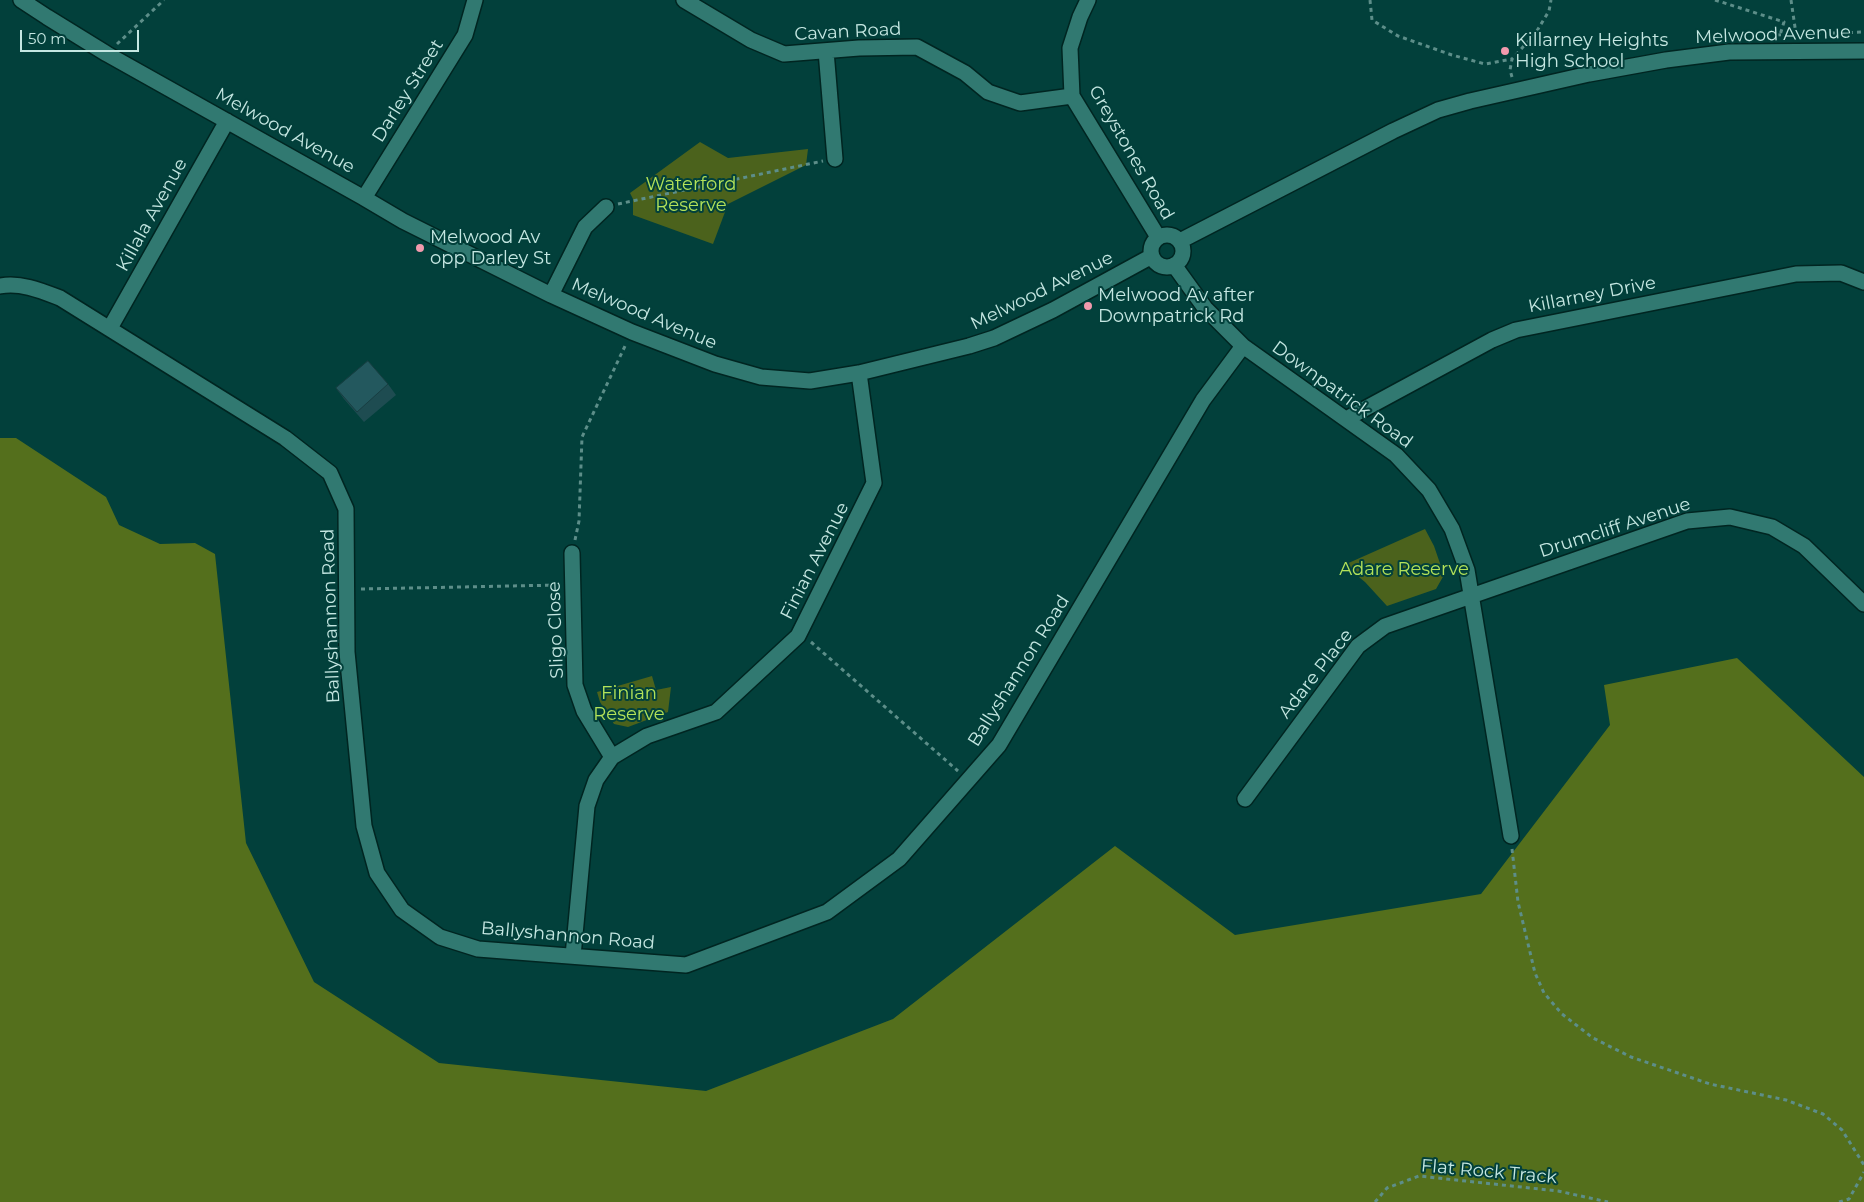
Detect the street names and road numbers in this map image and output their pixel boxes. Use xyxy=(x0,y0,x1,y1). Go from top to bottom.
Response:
street label: Cavan Road xyxy=(794,18,902,46)
street label: Melwood Avenue xyxy=(1695,21,1851,49)
street label: Darley Street xyxy=(368,36,448,146)
street label: Greystones Road xyxy=(1084,82,1178,224)
street label: Melwood Avenue xyxy=(212,84,358,178)
street label: Killala Avenue xyxy=(112,155,192,275)
street label: Melwood Avenue xyxy=(967,247,1117,335)
street label: Killarney Drive xyxy=(1526,272,1658,318)
street label: Melwood Avenue xyxy=(568,274,720,354)
street label: Downpatrick Road xyxy=(1268,337,1416,453)
street label: Drumcliff Avenue xyxy=(1537,493,1693,563)
street label: Finian Avenue xyxy=(776,499,854,623)
street label: Ballyshannon Road xyxy=(317,528,345,704)
street label: Sligo Close xyxy=(544,581,568,679)
street label: Ballyshannon Road xyxy=(964,591,1074,751)
street label: Adare Place xyxy=(1274,625,1358,723)
street label: Ballyshannon Road xyxy=(480,918,656,954)
street label: Flat Rock Track xyxy=(1420,1155,1558,1189)

